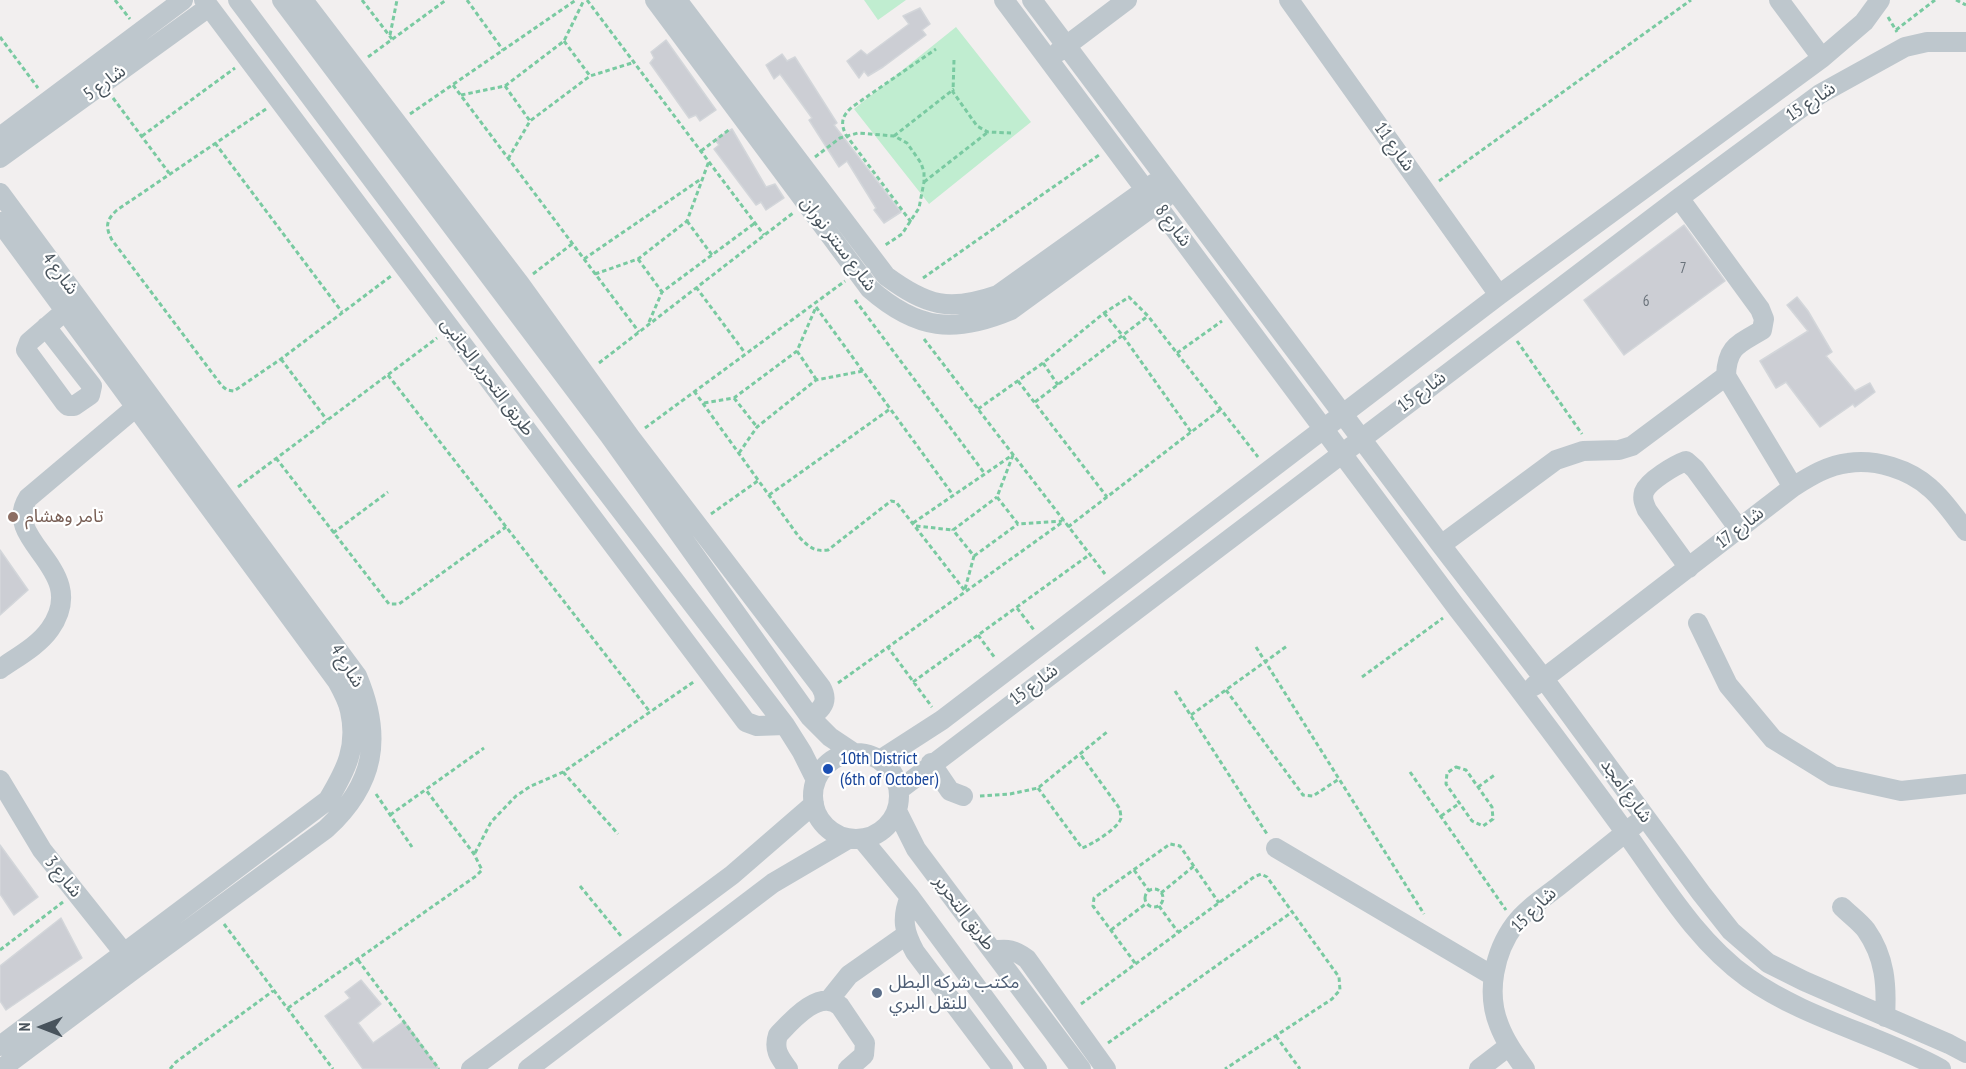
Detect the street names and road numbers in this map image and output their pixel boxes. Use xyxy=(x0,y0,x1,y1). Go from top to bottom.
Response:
street label: شارع 5 xyxy=(80,60,130,106)
street label: شارع 15 xyxy=(1782,78,1840,126)
street label: شارع 11 xyxy=(1369,118,1419,176)
street label: شارع سنتر نوران xyxy=(795,192,881,296)
street label: شارع 8 xyxy=(1150,201,1196,251)
street label: شارع 4 xyxy=(37,249,83,299)
street label: طريق التحرير الجانبى xyxy=(435,314,539,440)
street label: شارع 15 xyxy=(1393,367,1451,417)
street label: شارع 17 xyxy=(1712,503,1768,553)
street label: شارع 4 xyxy=(325,640,369,692)
street label: شارع 15 xyxy=(1005,660,1063,710)
street label: شارع أمجد xyxy=(1596,755,1656,827)
street label: شارع 3 xyxy=(40,852,86,902)
street label: طريق التحرير xyxy=(929,871,999,955)
street label: شارع 15 xyxy=(1507,883,1561,937)

